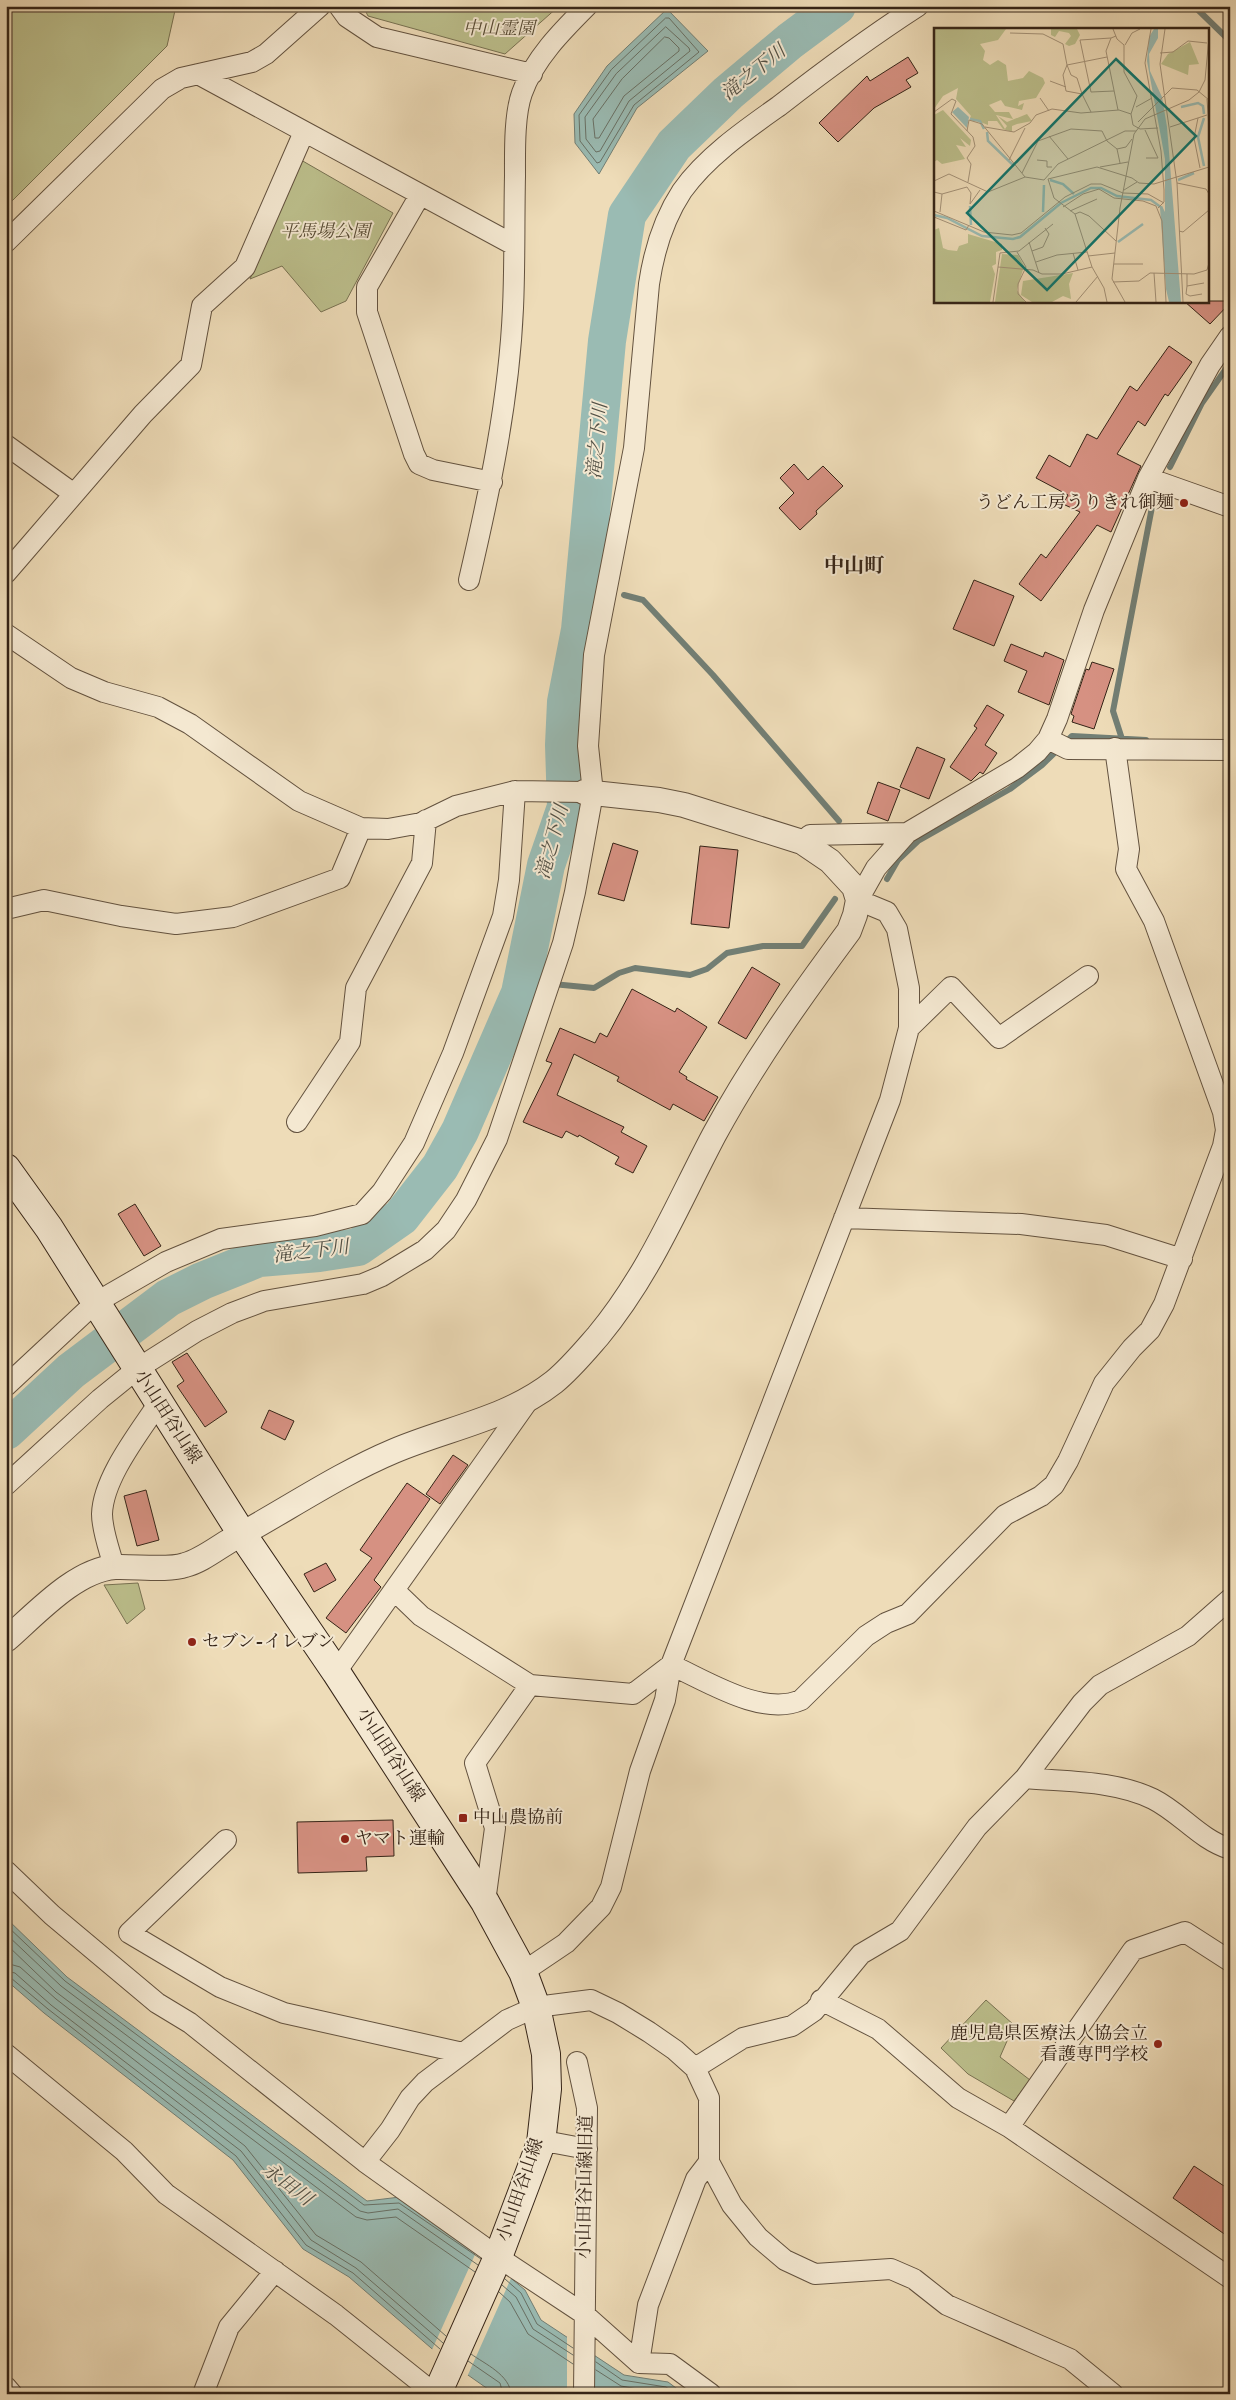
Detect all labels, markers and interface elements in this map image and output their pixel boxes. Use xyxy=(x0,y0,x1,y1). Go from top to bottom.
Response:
park label: 中山霊園 xyxy=(463,18,538,41)
inset map xyxy=(934,28,1208,302)
water label: 滝之下川 xyxy=(717,39,793,106)
park label: 平馬場公園 xyxy=(280,221,373,244)
water label: 滝之下川 xyxy=(583,400,613,480)
place label: うどん工房うりきれ御麺 xyxy=(976,492,1174,515)
marker: うどん工房うりきれ御麺 xyxy=(1178,497,1190,509)
district label: 中山町 xyxy=(824,554,885,579)
water label: 滝之下川 xyxy=(532,800,575,882)
water label: 滝之下川 xyxy=(272,1235,352,1269)
street label: 小山田谷山線 xyxy=(128,1365,206,1469)
place label: セブン-イレブン xyxy=(202,1631,335,1654)
marker: セブン-イレブン xyxy=(186,1636,198,1648)
street label: 小山田谷山線 xyxy=(351,1703,429,1807)
place label: 中山農協前 xyxy=(473,1807,563,1830)
marker: 中山農協前 xyxy=(457,1812,469,1824)
place label: ヤマト運輸 xyxy=(355,1828,445,1851)
marker: ヤマト運輸 xyxy=(339,1833,351,1845)
place label: 鹿児島県医療法人協会立 看護専門学校 xyxy=(950,2023,1148,2067)
marker: 鹿児島県医療法人協会立 看護専門学校 xyxy=(1152,2038,1164,2050)
street label: 小山田谷山線旧道 xyxy=(573,2115,599,2259)
street label: 小山田谷山線 xyxy=(493,2135,549,2245)
water label: 永田川 xyxy=(257,2158,319,2213)

